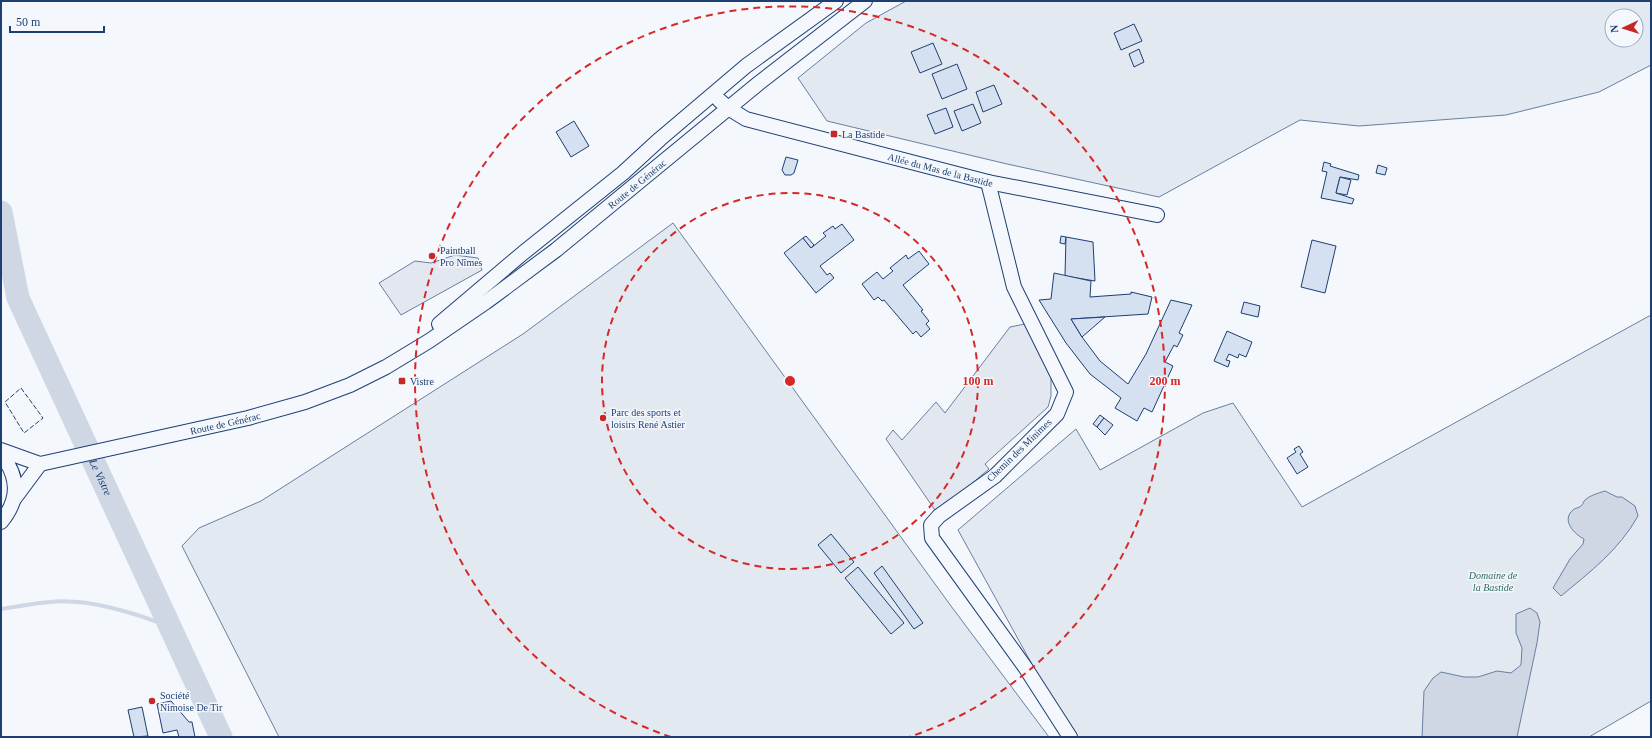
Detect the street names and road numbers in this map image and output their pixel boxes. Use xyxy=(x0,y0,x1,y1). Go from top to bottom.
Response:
street label: Allée du Mas de la Bastide xyxy=(887,151,994,188)
street label: Route de Générac xyxy=(605,156,668,211)
street label: Route de Générac xyxy=(189,409,262,436)
street label: Chemin des Minimes xyxy=(984,416,1054,484)

